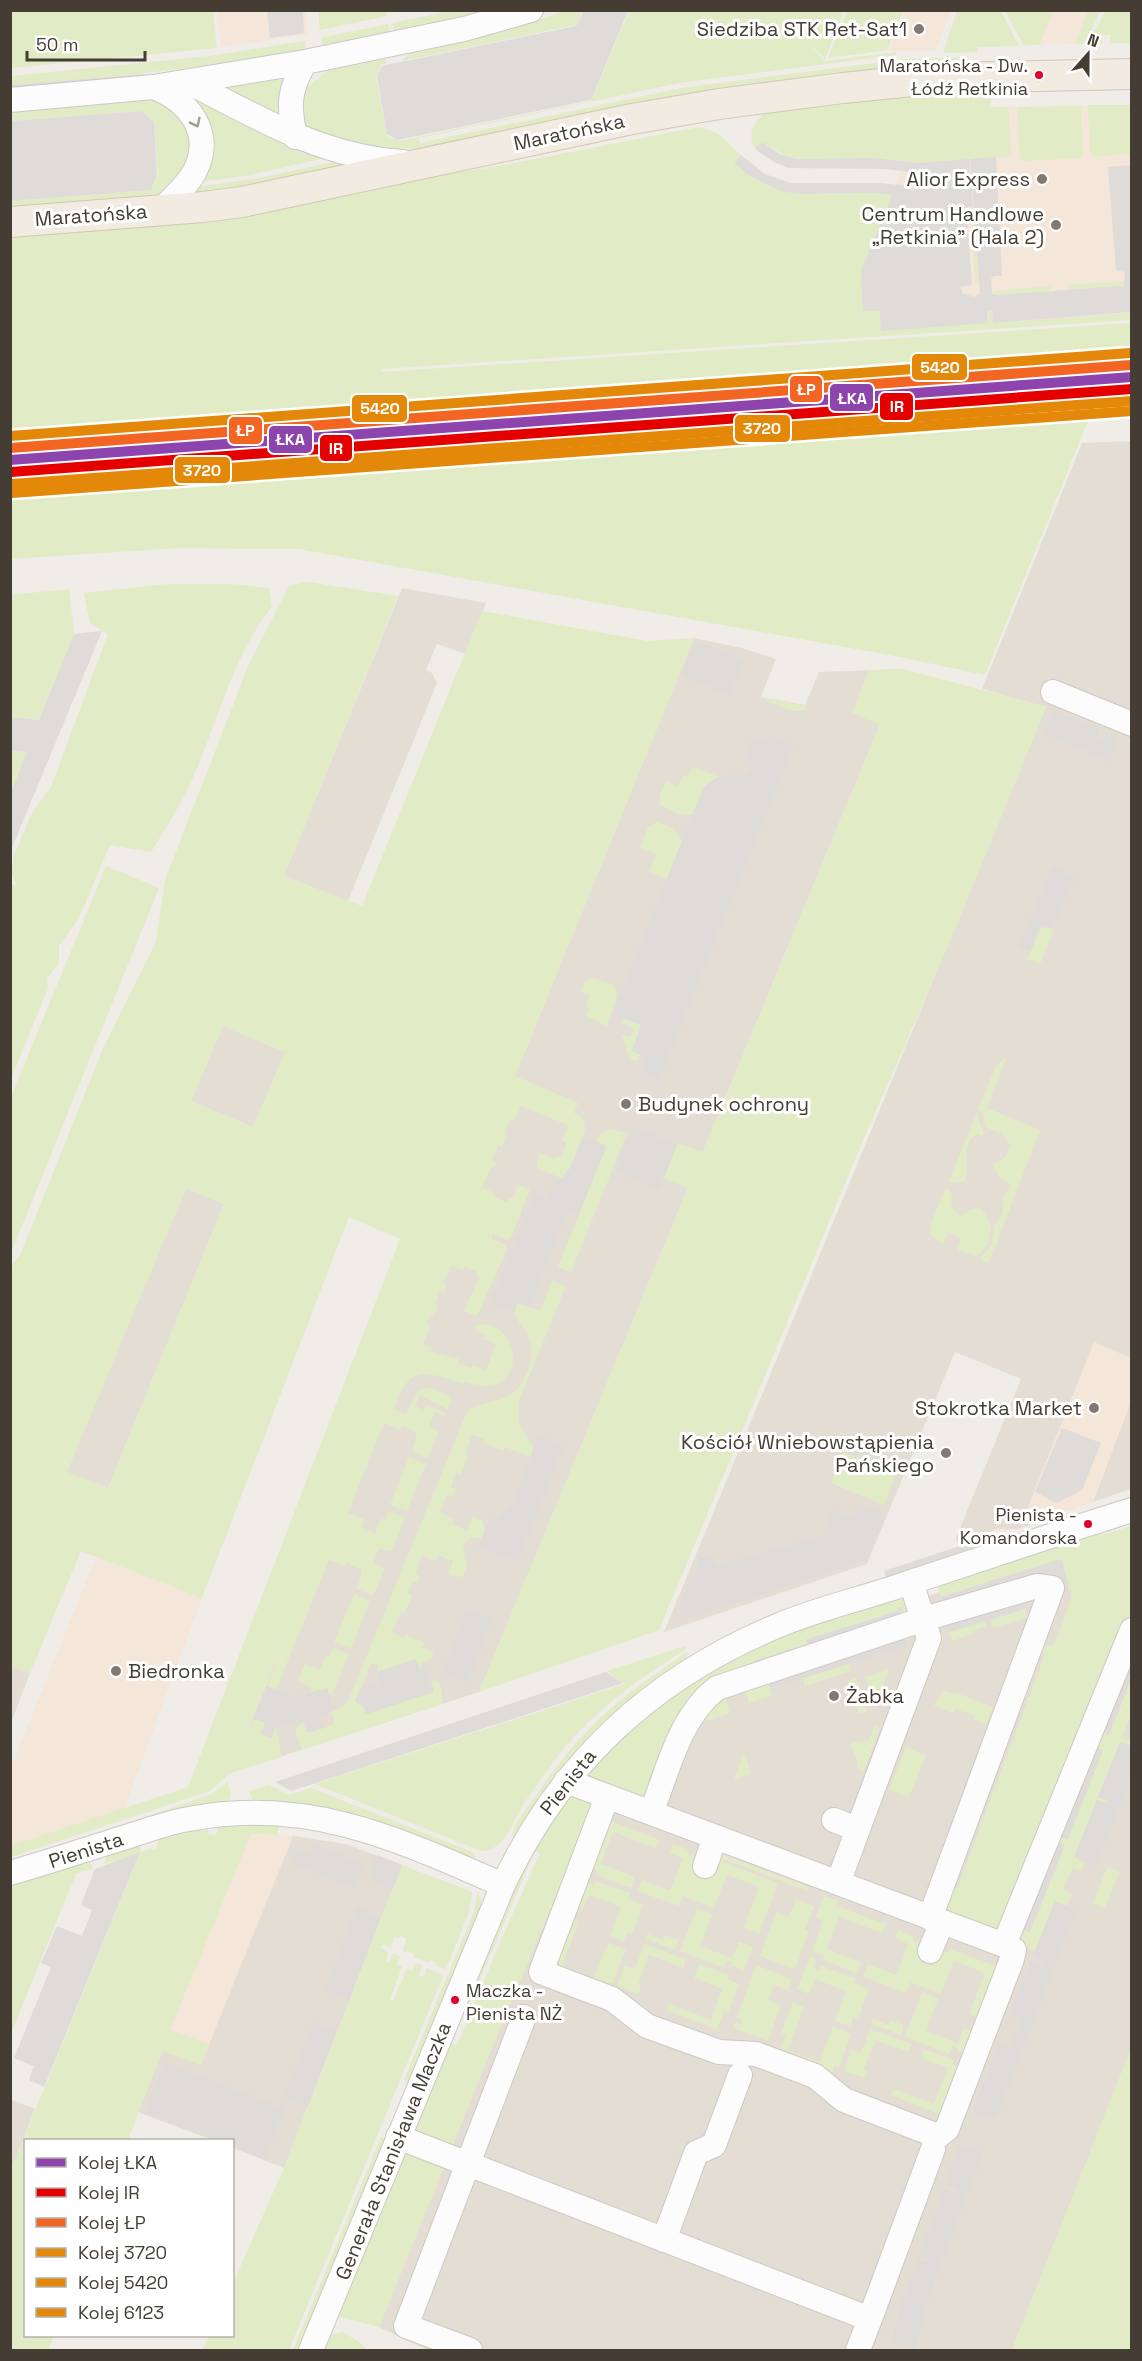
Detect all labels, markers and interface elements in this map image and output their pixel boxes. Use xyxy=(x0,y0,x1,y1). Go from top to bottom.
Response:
place label: Siedziba STK Ret-Sat1 xyxy=(697,16,907,42)
marker: Siedziba STK Ret-Sat1 xyxy=(912,22,926,36)
scale bar xyxy=(27,24,146,62)
north arrow xyxy=(1058,24,1118,84)
text: N xyxy=(1084,29,1102,52)
text: 50 m xyxy=(36,33,78,56)
place label: Maratońska - Dw. Łódź Retkinia xyxy=(880,54,1028,100)
marker: Maratońska - Dw. Łódź Retkinia xyxy=(1033,69,1045,81)
street label: Maratońska xyxy=(511,108,627,156)
one-way arrow xyxy=(189,117,200,127)
place label: Alior Express xyxy=(906,166,1030,192)
marker: Alior Express xyxy=(1035,172,1049,186)
street label: Maratońska xyxy=(34,198,148,232)
place label: Centrum Handlowe „Retkinia” (Hala 2) xyxy=(862,201,1044,250)
marker: Centrum Handlowe „Retkinia” (Hala 2) xyxy=(1049,218,1063,232)
line badge: 5420 xyxy=(911,353,968,381)
text: 5420 xyxy=(920,357,960,378)
line badge: ŁP xyxy=(789,375,823,403)
text: ŁP xyxy=(796,379,816,400)
line badge: ŁKA xyxy=(829,383,874,412)
text: ŁKA xyxy=(837,388,867,409)
line badge: IR xyxy=(879,392,914,421)
line badge: 5420 xyxy=(351,394,408,423)
text: IR xyxy=(890,396,904,417)
text: 5420 xyxy=(360,398,400,419)
line badge: 3720 xyxy=(734,414,791,443)
line badge: ŁP xyxy=(228,416,263,445)
text: 3720 xyxy=(743,418,781,439)
text: ŁP xyxy=(235,420,255,441)
line badge: ŁKA xyxy=(268,425,313,454)
text: ŁKA xyxy=(275,429,305,450)
line badge: IR xyxy=(319,434,353,462)
text: IR xyxy=(329,438,343,459)
line badge: 3720 xyxy=(174,456,231,484)
text: 3720 xyxy=(183,460,221,481)
place label: Budynek ochrony xyxy=(638,1091,809,1117)
marker: Budynek ochrony xyxy=(619,1097,633,1111)
place label: Stokrotka Market xyxy=(915,1395,1082,1421)
marker: Stokrotka Market xyxy=(1087,1401,1101,1415)
place label: Kościół Wniebowstąpienia Pańskiego xyxy=(681,1429,934,1478)
marker: Kościół Wniebowstąpienia Pańskiego xyxy=(939,1446,953,1460)
place label: Pienista - Komandorska xyxy=(960,1503,1077,1549)
marker: Pienista - Komandorska xyxy=(1082,1518,1094,1530)
place label: Biedronka xyxy=(128,1658,225,1684)
marker: Biedronka xyxy=(109,1664,123,1678)
place label: Żabka xyxy=(846,1683,904,1709)
marker: Żabka xyxy=(827,1689,841,1703)
street label: Pienista xyxy=(534,1744,602,1820)
street label: Pienista xyxy=(45,1826,127,1874)
place label: Maczka - Pienista NŻ xyxy=(466,1979,562,2025)
marker: Maczka - Pienista NŻ xyxy=(449,1994,461,2006)
street label: Generała Stanisława Maczka xyxy=(329,2018,457,2284)
legend xyxy=(24,2139,234,2337)
text: Kolej ŁKA xyxy=(78,2151,157,2174)
text: Kolej IR xyxy=(78,2181,140,2204)
text: Kolej ŁP xyxy=(78,2211,146,2234)
text: Kolej 3720 xyxy=(78,2241,167,2264)
text: Kolej 5420 xyxy=(78,2271,168,2294)
text: Kolej 6123 xyxy=(78,2301,164,2324)

